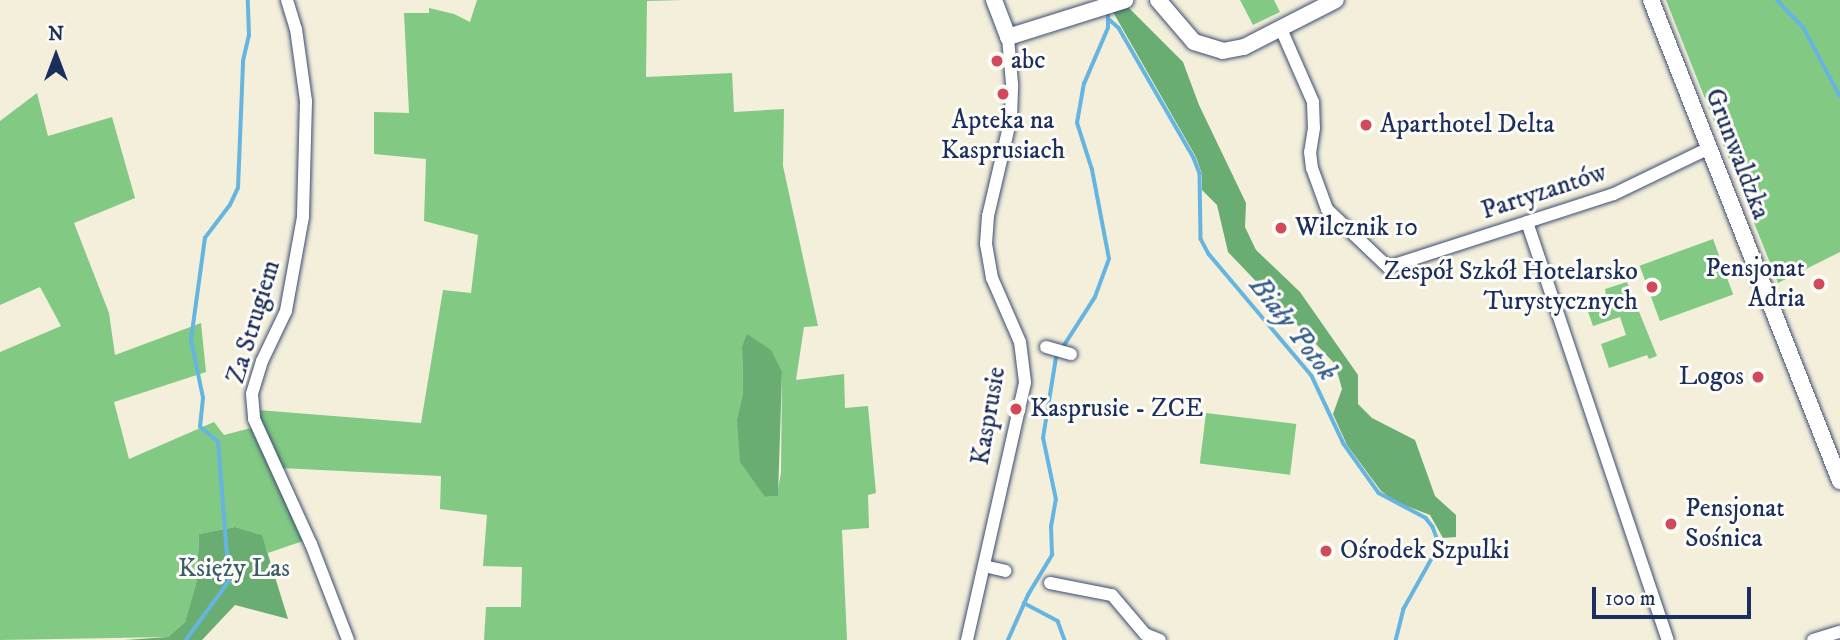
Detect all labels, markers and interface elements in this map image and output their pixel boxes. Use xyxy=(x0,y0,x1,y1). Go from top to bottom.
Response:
north arrow xyxy=(21,21,91,91)
text: N xyxy=(48,23,64,46)
place label: abc xyxy=(1011,45,1045,77)
marker: abc xyxy=(989,53,1005,69)
street label: Grunwaldzka xyxy=(1698,84,1776,224)
marker: Apteka na Kasprusiach xyxy=(995,86,1011,102)
place label: Apteka na Kasprusiach xyxy=(941,105,1065,166)
place label: Aparthotel Delta xyxy=(1380,109,1555,141)
marker: Aparthotel Delta xyxy=(1358,117,1374,133)
street label: Partyzantów xyxy=(1477,157,1611,227)
place label: Wilcznik 10 xyxy=(1295,212,1418,244)
marker: Wilcznik 10 xyxy=(1273,220,1289,236)
place label: Pensjonat Adria xyxy=(1705,253,1805,314)
place label: Zespół Szkół Hotelarsko Turystycznych xyxy=(1384,256,1638,318)
street label: Za Strugiem xyxy=(220,257,288,387)
water label: Biały Potok xyxy=(1242,270,1344,388)
marker: Pensjonat Adria xyxy=(1811,276,1827,292)
marker: Zespół Szkół Hotelarsko Turystycznych xyxy=(1644,279,1660,295)
place label: Logos xyxy=(1679,361,1744,393)
street label: Kasprusie xyxy=(965,364,1013,468)
marker: Logos xyxy=(1750,369,1766,385)
place label: Kasprusie - ZCE xyxy=(1030,393,1203,425)
marker: Kasprusie - ZCE xyxy=(1008,401,1024,417)
place label: Pensjonat Sośnica xyxy=(1685,493,1785,554)
marker: Pensjonat Sośnica xyxy=(1663,516,1679,532)
place label: Ośrodek Szpulki xyxy=(1340,535,1509,567)
marker: Ośrodek Szpulki xyxy=(1318,543,1334,559)
park label: Księży Las xyxy=(178,553,290,585)
scale bar xyxy=(1595,574,1754,618)
text: 100 m xyxy=(1605,586,1656,612)

